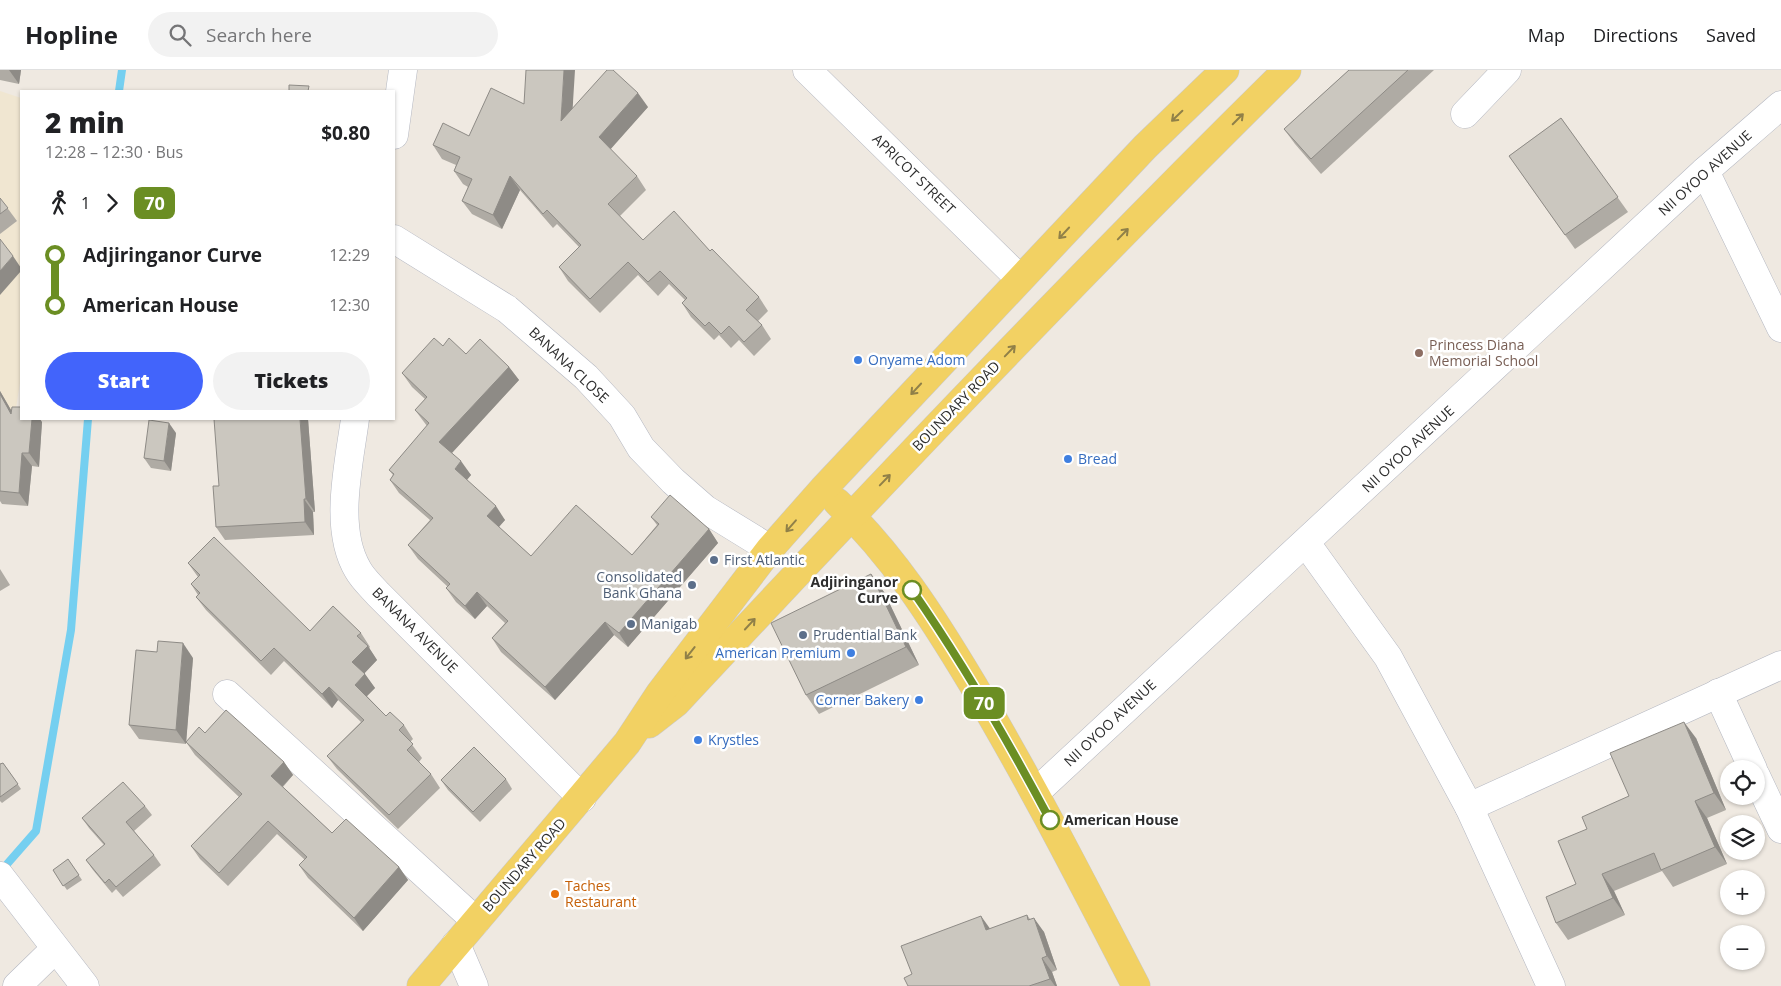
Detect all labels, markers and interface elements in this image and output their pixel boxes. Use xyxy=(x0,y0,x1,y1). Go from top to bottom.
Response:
search box xyxy=(148,12,498,57)
text: Hopline xyxy=(25,18,118,51)
icon: search xyxy=(166,21,194,49)
text: Search here xyxy=(206,22,312,48)
text: Map xyxy=(1528,23,1565,47)
text: Directions xyxy=(1593,23,1678,47)
text: Saved xyxy=(1706,23,1756,47)
text: 2 min xyxy=(45,103,125,141)
one-way arrow xyxy=(1171,110,1184,122)
one-way arrow xyxy=(1231,113,1244,125)
text: $0.80 xyxy=(321,120,370,146)
street label: NII OYOO AVENUE xyxy=(1654,126,1755,220)
street label: APRICOT STREET xyxy=(869,129,960,218)
text: 12:28 – 12:30 · Bus xyxy=(45,141,183,163)
icon: walk xyxy=(45,189,73,217)
icon: forward xyxy=(98,189,126,217)
text: 70 xyxy=(144,191,165,215)
text: 1 xyxy=(81,192,90,214)
one-way arrow xyxy=(1058,226,1070,239)
one-way arrow xyxy=(1117,228,1129,240)
text: Adjiringanor Curve xyxy=(83,242,262,268)
text: 12:29 xyxy=(329,244,370,266)
text: American House xyxy=(83,292,239,318)
text: 12:30 xyxy=(329,294,370,316)
street label: BANANA CLOSE xyxy=(525,323,613,407)
place label: Princess Diana Memorial School xyxy=(1429,335,1538,370)
one-way arrow xyxy=(1004,345,1016,357)
marker: Princess Diana Memorial School xyxy=(1413,347,1425,359)
place label: Onyame Adom xyxy=(868,350,966,369)
button: Start xyxy=(45,352,203,410)
button: Tickets xyxy=(213,352,370,410)
marker: Onyame Adom xyxy=(852,354,864,366)
street label: BOUNDARY ROAD xyxy=(908,356,1004,455)
one-way arrow xyxy=(910,382,922,395)
street label: NII OYOO AVENUE xyxy=(1357,401,1458,496)
place label: Bread xyxy=(1078,449,1117,468)
marker: Bread xyxy=(1062,453,1074,465)
one-way arrow xyxy=(879,474,891,486)
one-way arrow xyxy=(785,519,797,532)
place label: First Atlantic xyxy=(724,550,805,569)
marker: First Atlantic xyxy=(708,554,720,566)
place label: Consolidated Bank Ghana xyxy=(596,567,682,602)
place label: Adjiringanor Curve xyxy=(811,572,899,607)
marker: Consolidated Bank Ghana xyxy=(686,579,698,591)
marker: Adjiringanor Curve xyxy=(902,580,922,600)
street label: BANANA AVENUE xyxy=(368,583,462,677)
place label: Manigab xyxy=(641,614,697,633)
marker: Manigab xyxy=(625,618,637,630)
one-way arrow xyxy=(744,618,756,630)
place label: Prudential Bank xyxy=(813,625,918,644)
marker: Prudential Bank xyxy=(797,629,809,641)
place label: American Premium xyxy=(715,643,841,662)
one-way arrow xyxy=(685,646,696,659)
marker: American Premium xyxy=(845,647,857,659)
street label: NII OYOO AVENUE xyxy=(1059,675,1160,770)
line badge: 70 xyxy=(962,687,1006,719)
place label: Corner Bakery xyxy=(815,690,910,709)
text: 70 xyxy=(974,691,994,715)
marker: Corner Bakery xyxy=(913,694,925,706)
place label: Krystles xyxy=(708,730,759,749)
marker: Krystles xyxy=(692,734,704,746)
map controls xyxy=(1720,760,1765,970)
button: locate xyxy=(1720,760,1765,805)
marker: American House xyxy=(1040,810,1060,830)
place label: American House xyxy=(1064,810,1179,829)
street label: BOUNDARY ROAD xyxy=(478,814,570,916)
button: layers xyxy=(1720,815,1765,860)
button: + xyxy=(1720,870,1765,915)
place label: Taches Restaurant xyxy=(565,876,637,911)
marker: Taches Restaurant xyxy=(549,888,561,900)
button: − xyxy=(1720,925,1765,970)

